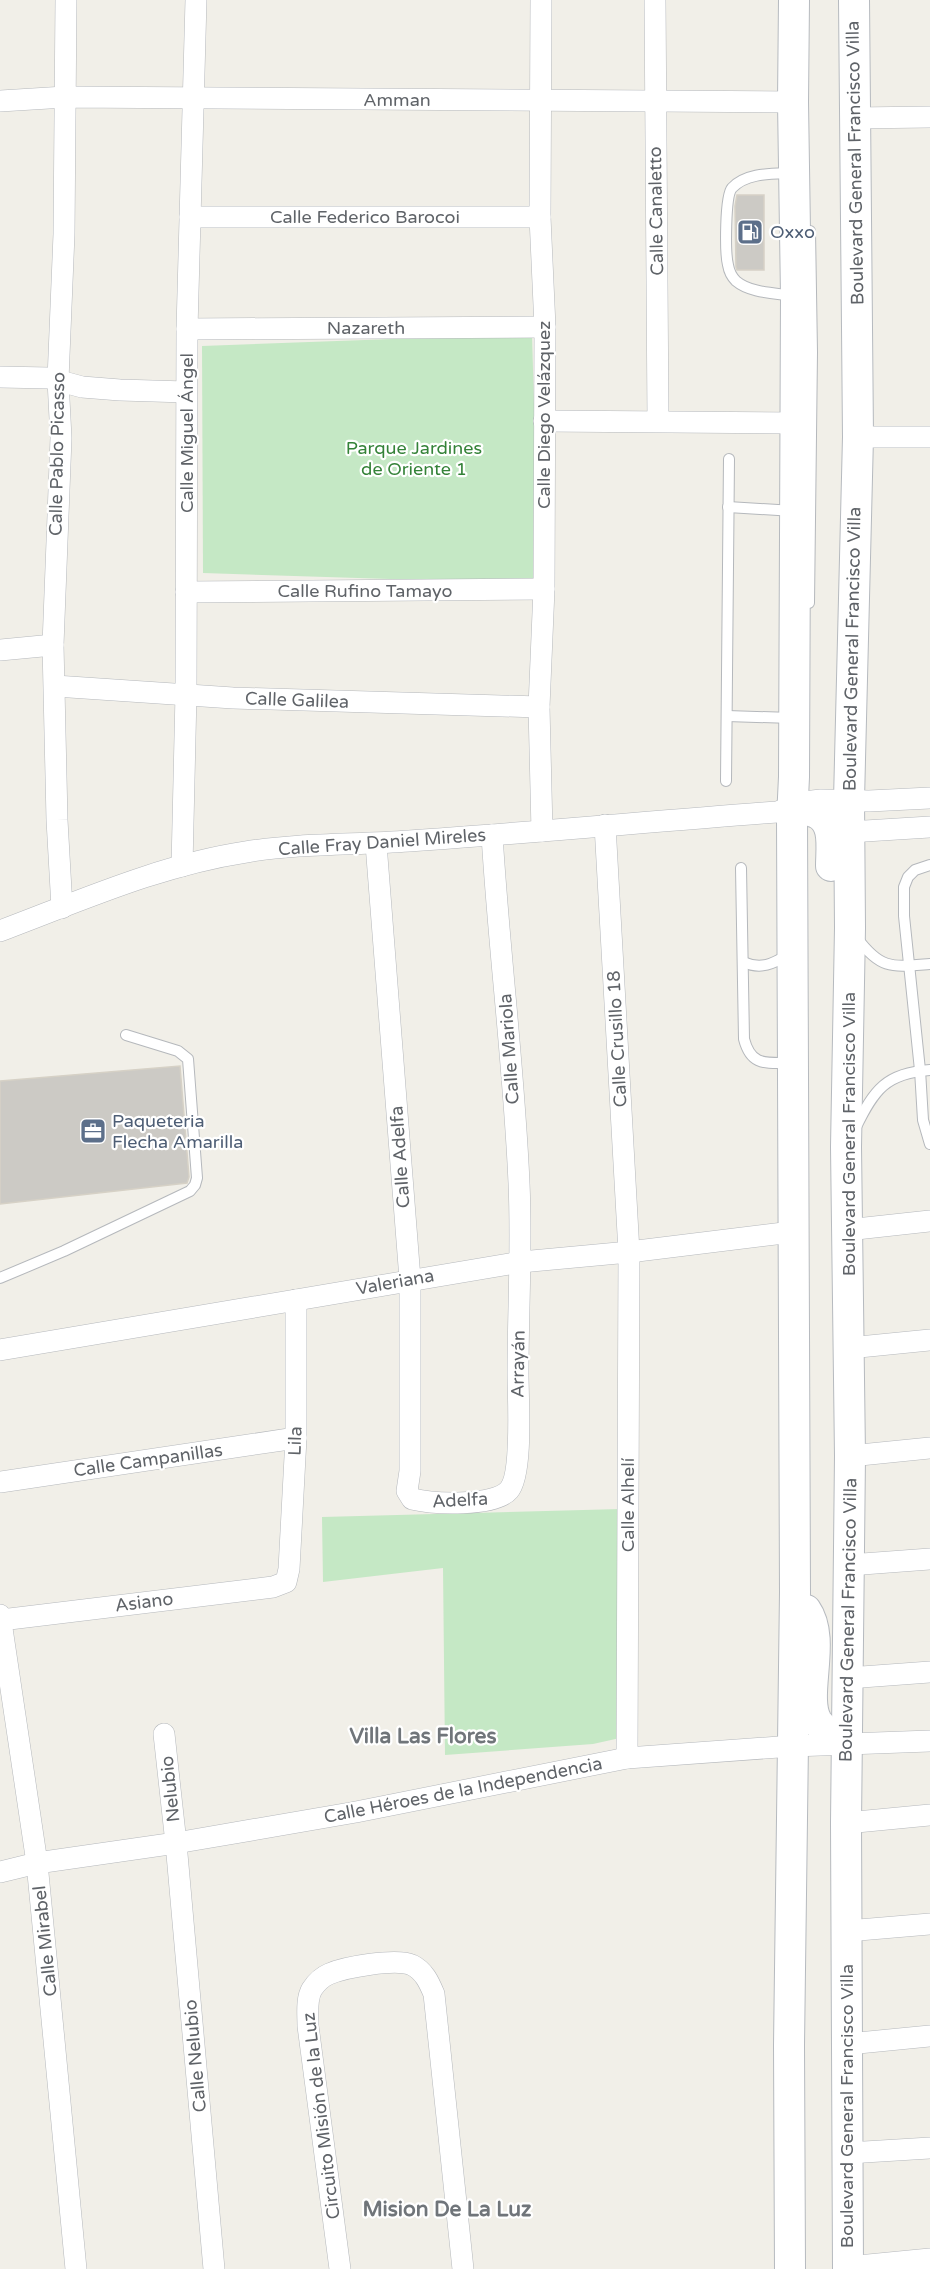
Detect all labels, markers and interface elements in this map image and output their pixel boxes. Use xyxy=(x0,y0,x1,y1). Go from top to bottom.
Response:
street label: Boulevard General Francisco Villa xyxy=(842,21,868,305)
street label: Amman xyxy=(363,89,431,111)
street label: Calle Canaletto xyxy=(644,146,668,276)
street label: Calle Federico Barocoi xyxy=(270,206,460,228)
fuel station icon: Oxxo xyxy=(735,217,765,247)
place label: Oxxo xyxy=(770,221,815,243)
street label: Nazareth xyxy=(327,317,405,339)
street label: Calle Diego Velázquez xyxy=(533,321,555,509)
street label: Calle Miguel Ángel xyxy=(176,353,198,513)
street label: Calle Pablo Picasso xyxy=(45,372,69,536)
park label: Parque Jardines de Oriente 1 xyxy=(346,437,482,480)
street label: Boulevard General Francisco Villa xyxy=(839,507,865,791)
street label: Calle Rufino Tamayo xyxy=(278,580,452,602)
street label: Calle Galilea xyxy=(245,687,349,713)
street label: Calle Fray Daniel Mireles xyxy=(277,824,487,860)
street label: Calle Crusillo 18 xyxy=(602,970,632,1108)
street label: Boulevard General Francisco Villa xyxy=(838,992,860,1276)
street label: Calle Mariola xyxy=(494,993,524,1105)
street label: Calle Adelfa xyxy=(385,1105,415,1209)
place label: Paqueteria Flecha Amarilla xyxy=(112,1110,243,1153)
office icon: Paqueteria Flecha Amarilla xyxy=(78,1116,108,1146)
street label: Valeriana xyxy=(354,1264,436,1300)
street label: Arrayán xyxy=(506,1330,530,1398)
street label: Lila xyxy=(283,1426,307,1456)
street label: Calle Campanillas xyxy=(72,1439,224,1481)
street label: Calle Alhelí xyxy=(617,1457,639,1552)
street label: Boulevard General Francisco Villa xyxy=(835,1478,861,1762)
street label: Adelfa xyxy=(431,1488,489,1512)
street label: Asiano xyxy=(114,1588,174,1616)
district label: Villa Las Flores xyxy=(349,1724,497,1749)
street label: Calle Héroes de la Independencia xyxy=(322,1752,604,1828)
street label: Nelubio xyxy=(156,1755,184,1823)
street label: Calle Mirabel xyxy=(28,1885,62,1997)
street label: Boulevard General Francisco Villa xyxy=(836,1964,858,2248)
street label: Calle Nelubio xyxy=(179,1999,211,2113)
street label: Circuito Misión de la Luz xyxy=(297,2011,345,2221)
district label: Mision De La Luz xyxy=(362,2197,532,2222)

